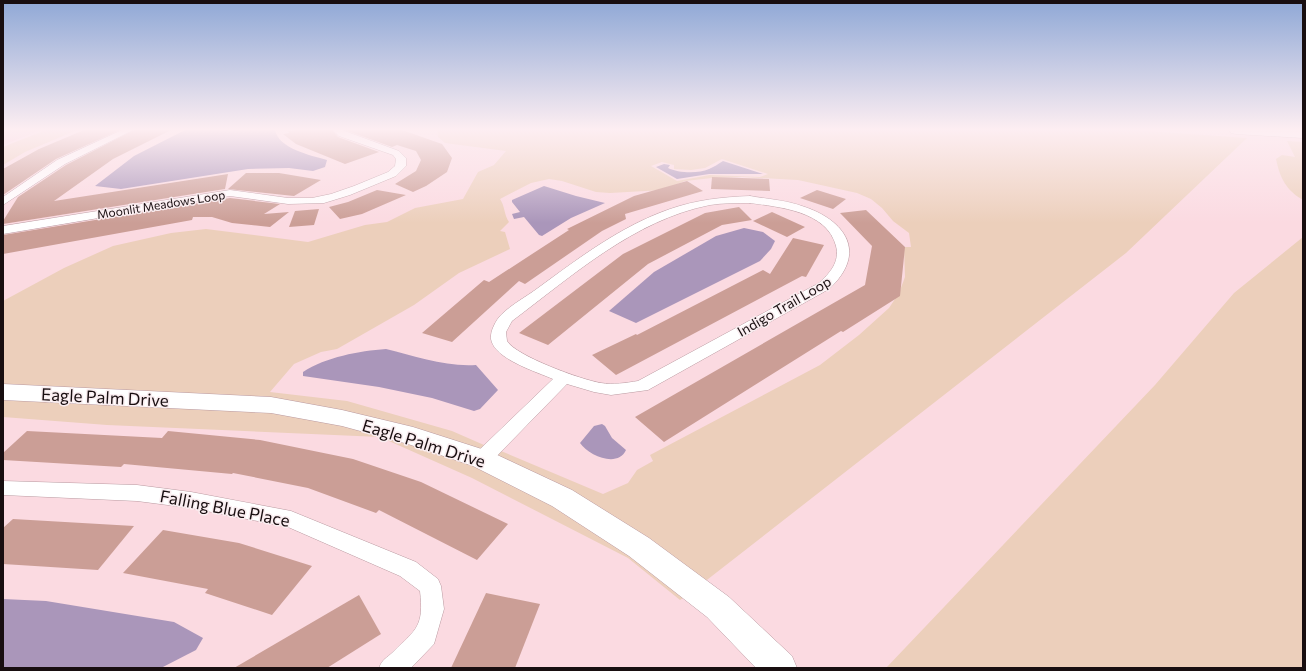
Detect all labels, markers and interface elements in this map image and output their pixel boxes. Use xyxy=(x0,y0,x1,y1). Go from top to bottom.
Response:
street label: Moonlit Meadows Loop xyxy=(96,187,226,221)
street label: Indigo Trail Loop xyxy=(734,272,834,340)
street label: Eagle Palm Drive xyxy=(41,383,169,411)
street label: Eagle Palm Drive xyxy=(360,414,488,472)
street label: Falling Blue Place xyxy=(158,485,292,531)

